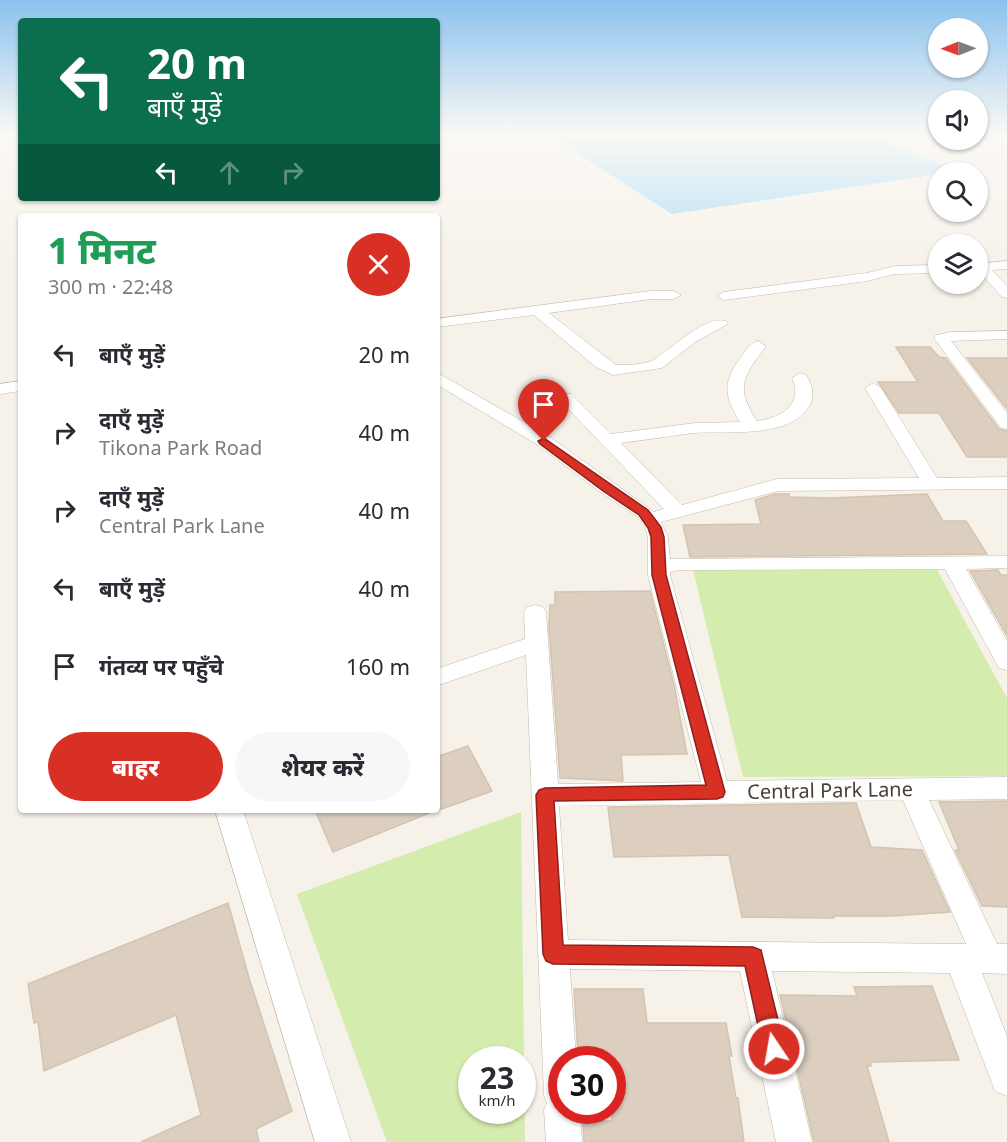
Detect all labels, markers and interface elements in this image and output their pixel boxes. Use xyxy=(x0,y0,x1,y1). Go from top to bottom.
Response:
north arrow xyxy=(928,18,988,78)
map controls xyxy=(928,18,988,294)
text: 20 m xyxy=(147,34,247,91)
icon: left xyxy=(48,42,126,120)
text: बाएँ मुड़ें xyxy=(147,88,222,125)
button: sound xyxy=(928,90,988,150)
icon: left xyxy=(150,156,183,189)
icon: ahead xyxy=(213,156,246,189)
icon: right xyxy=(276,156,309,189)
button: search xyxy=(928,162,988,222)
text: 1 मिनट xyxy=(48,226,156,275)
button: close xyxy=(347,233,410,296)
button: layers xyxy=(928,234,988,294)
text: 300 m · 22:48 xyxy=(48,273,173,300)
icon: left xyxy=(48,338,81,371)
text: बाएँ मुड़ें xyxy=(99,339,165,369)
text: 20 m xyxy=(359,339,410,369)
pin xyxy=(518,379,569,441)
icon: arrive xyxy=(527,388,560,421)
text: दाएँ मुड़ें xyxy=(99,404,164,434)
icon: right xyxy=(48,416,81,449)
text: 40 m xyxy=(359,417,410,447)
text: Tikona Park Road xyxy=(99,434,262,461)
text: दाएँ मुड़ें xyxy=(99,482,164,512)
icon: right xyxy=(48,494,81,527)
text: 40 m xyxy=(359,495,410,525)
text: Central Park Lane xyxy=(99,512,265,539)
icon: left xyxy=(48,572,81,605)
text: बाएँ मुड़ें xyxy=(99,573,165,603)
text: 40 m xyxy=(359,573,410,603)
icon: arrive xyxy=(48,650,81,683)
text: गंतव्य पर पहुँचे xyxy=(99,651,224,681)
text: 160 m xyxy=(346,651,410,681)
button: बाहर xyxy=(48,732,223,801)
button: शेयर करें xyxy=(235,732,410,801)
street label: Central Park Lane xyxy=(747,775,913,805)
position arrow xyxy=(742,1017,806,1081)
speed limit sign: 30 xyxy=(548,1046,626,1124)
text: 23 xyxy=(480,1057,514,1098)
text: km/h xyxy=(479,1090,515,1110)

